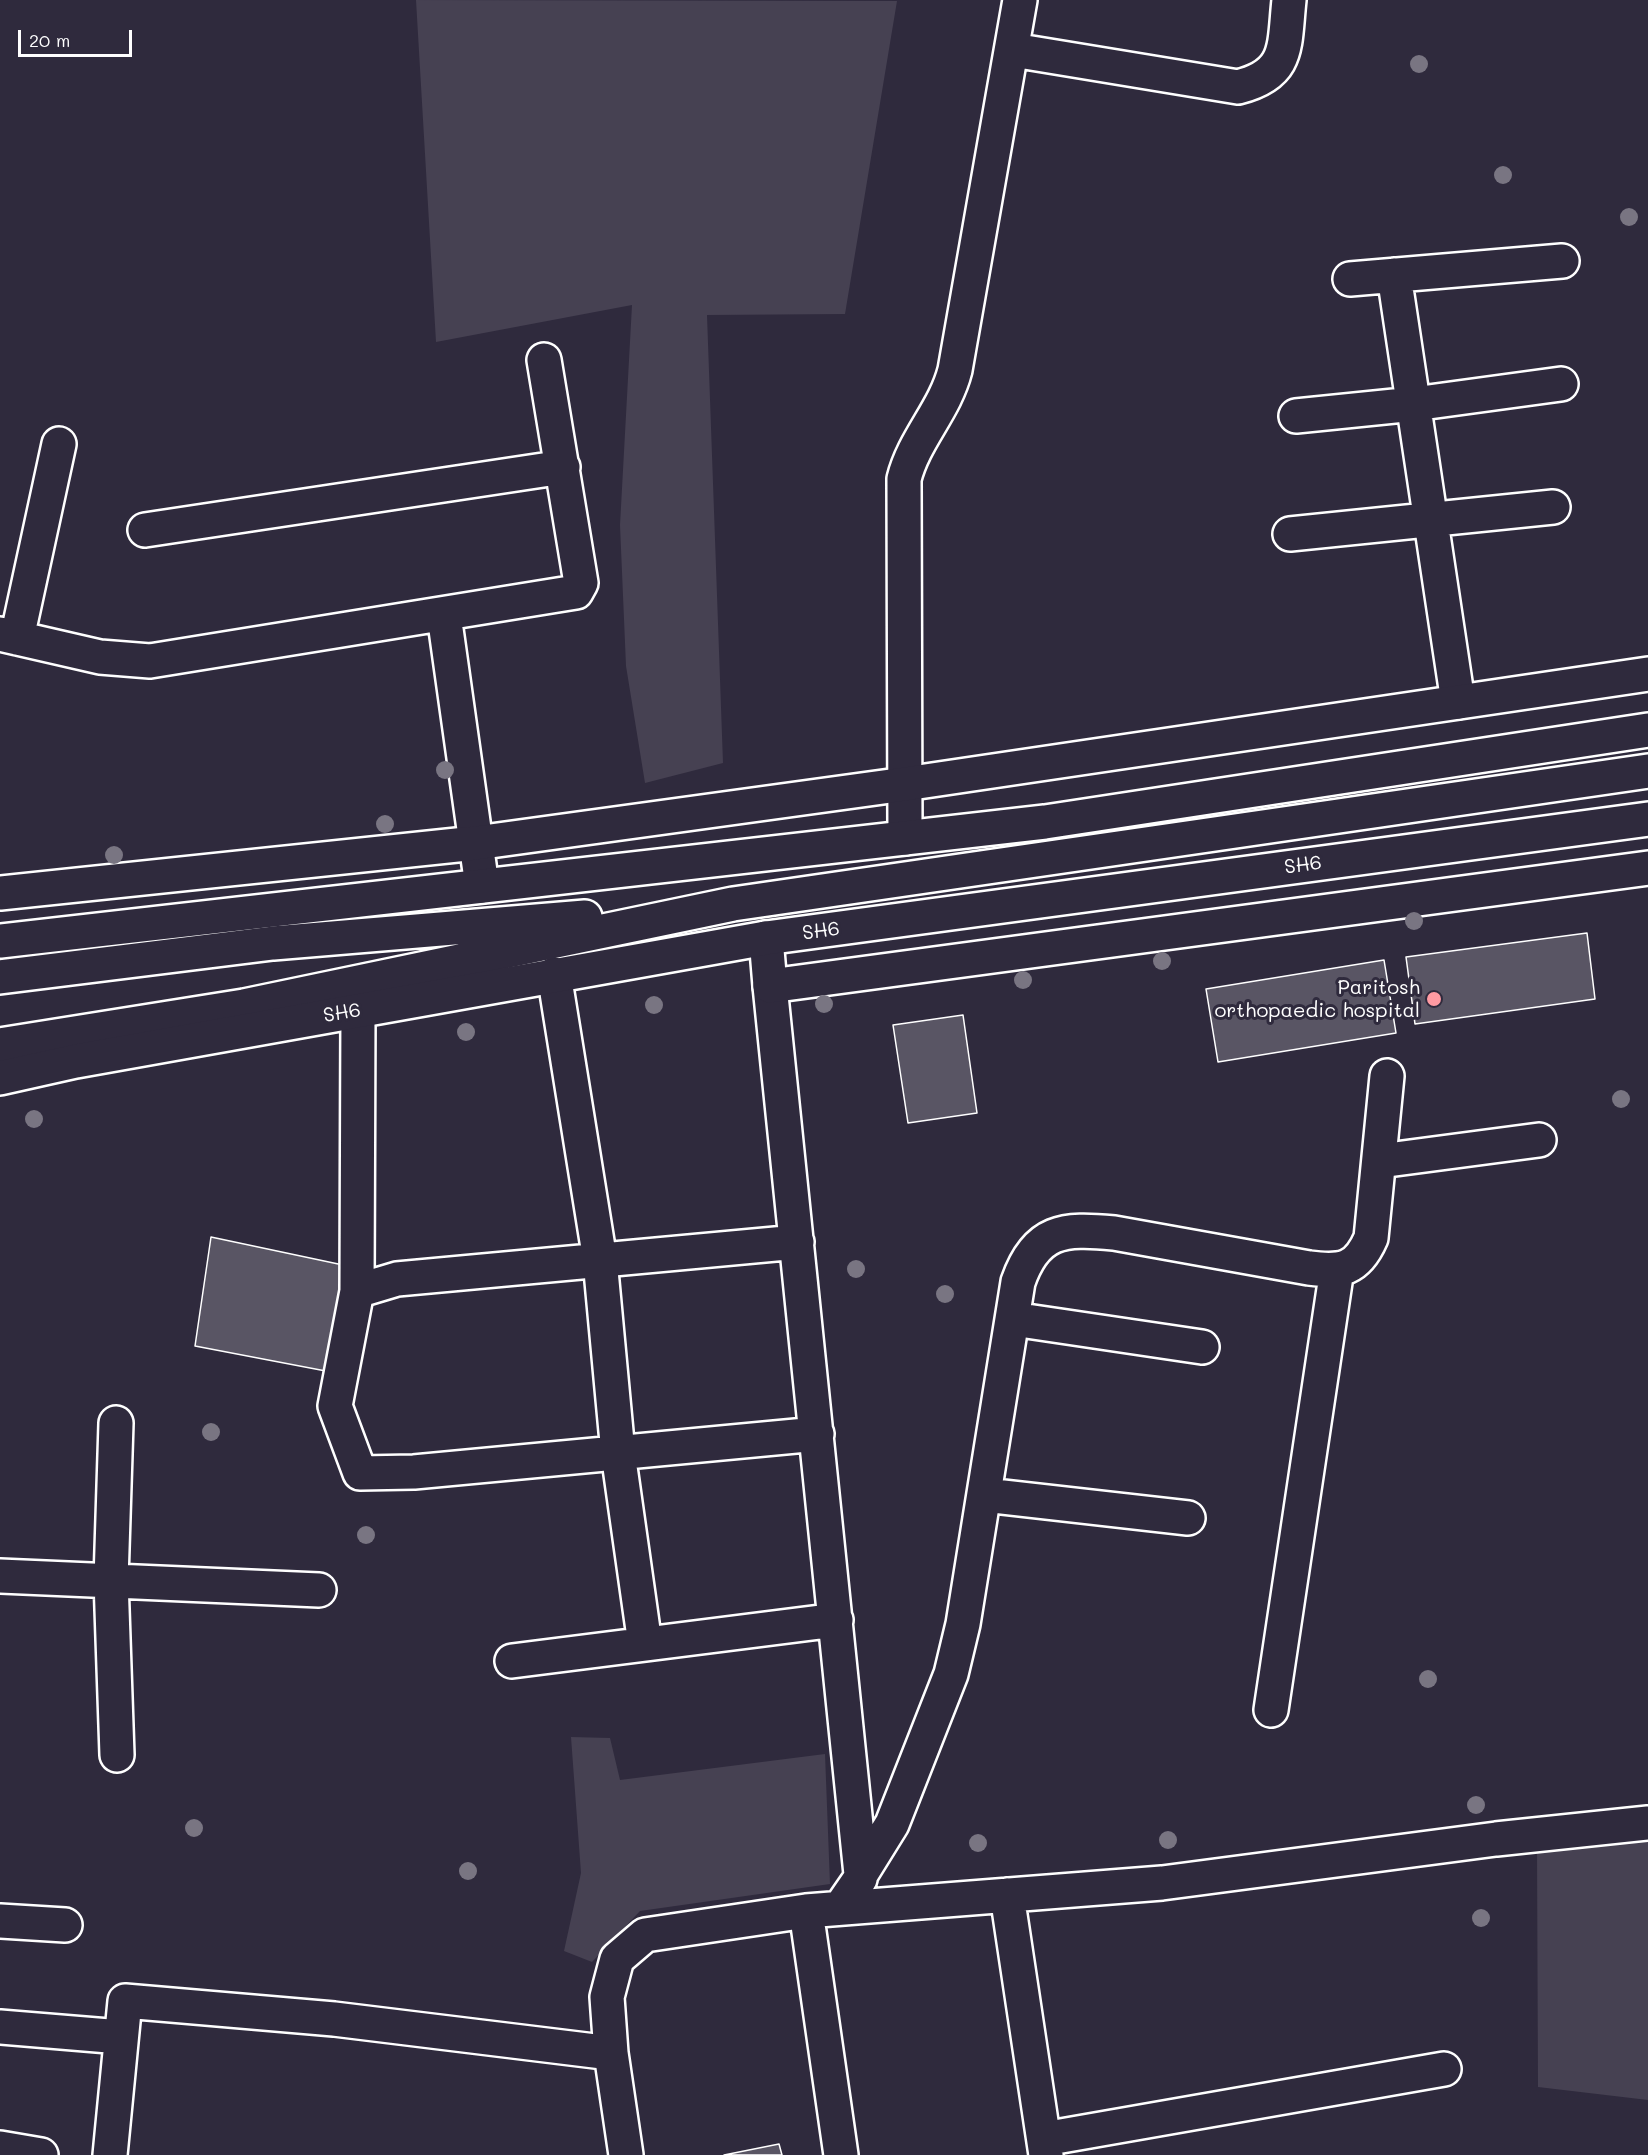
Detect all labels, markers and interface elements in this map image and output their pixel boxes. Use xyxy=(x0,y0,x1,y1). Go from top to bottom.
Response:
scale bar xyxy=(21,18,135,56)
text: 20 m xyxy=(29,28,70,52)
street label: SH6 xyxy=(1283,851,1323,879)
street label: SH6 xyxy=(801,917,841,945)
place label: Paritosh orthopaedic hospital xyxy=(1214,976,1420,1023)
marker: Paritosh orthopaedic hospital xyxy=(1425,990,1443,1008)
street label: SH6 xyxy=(321,998,363,1028)

